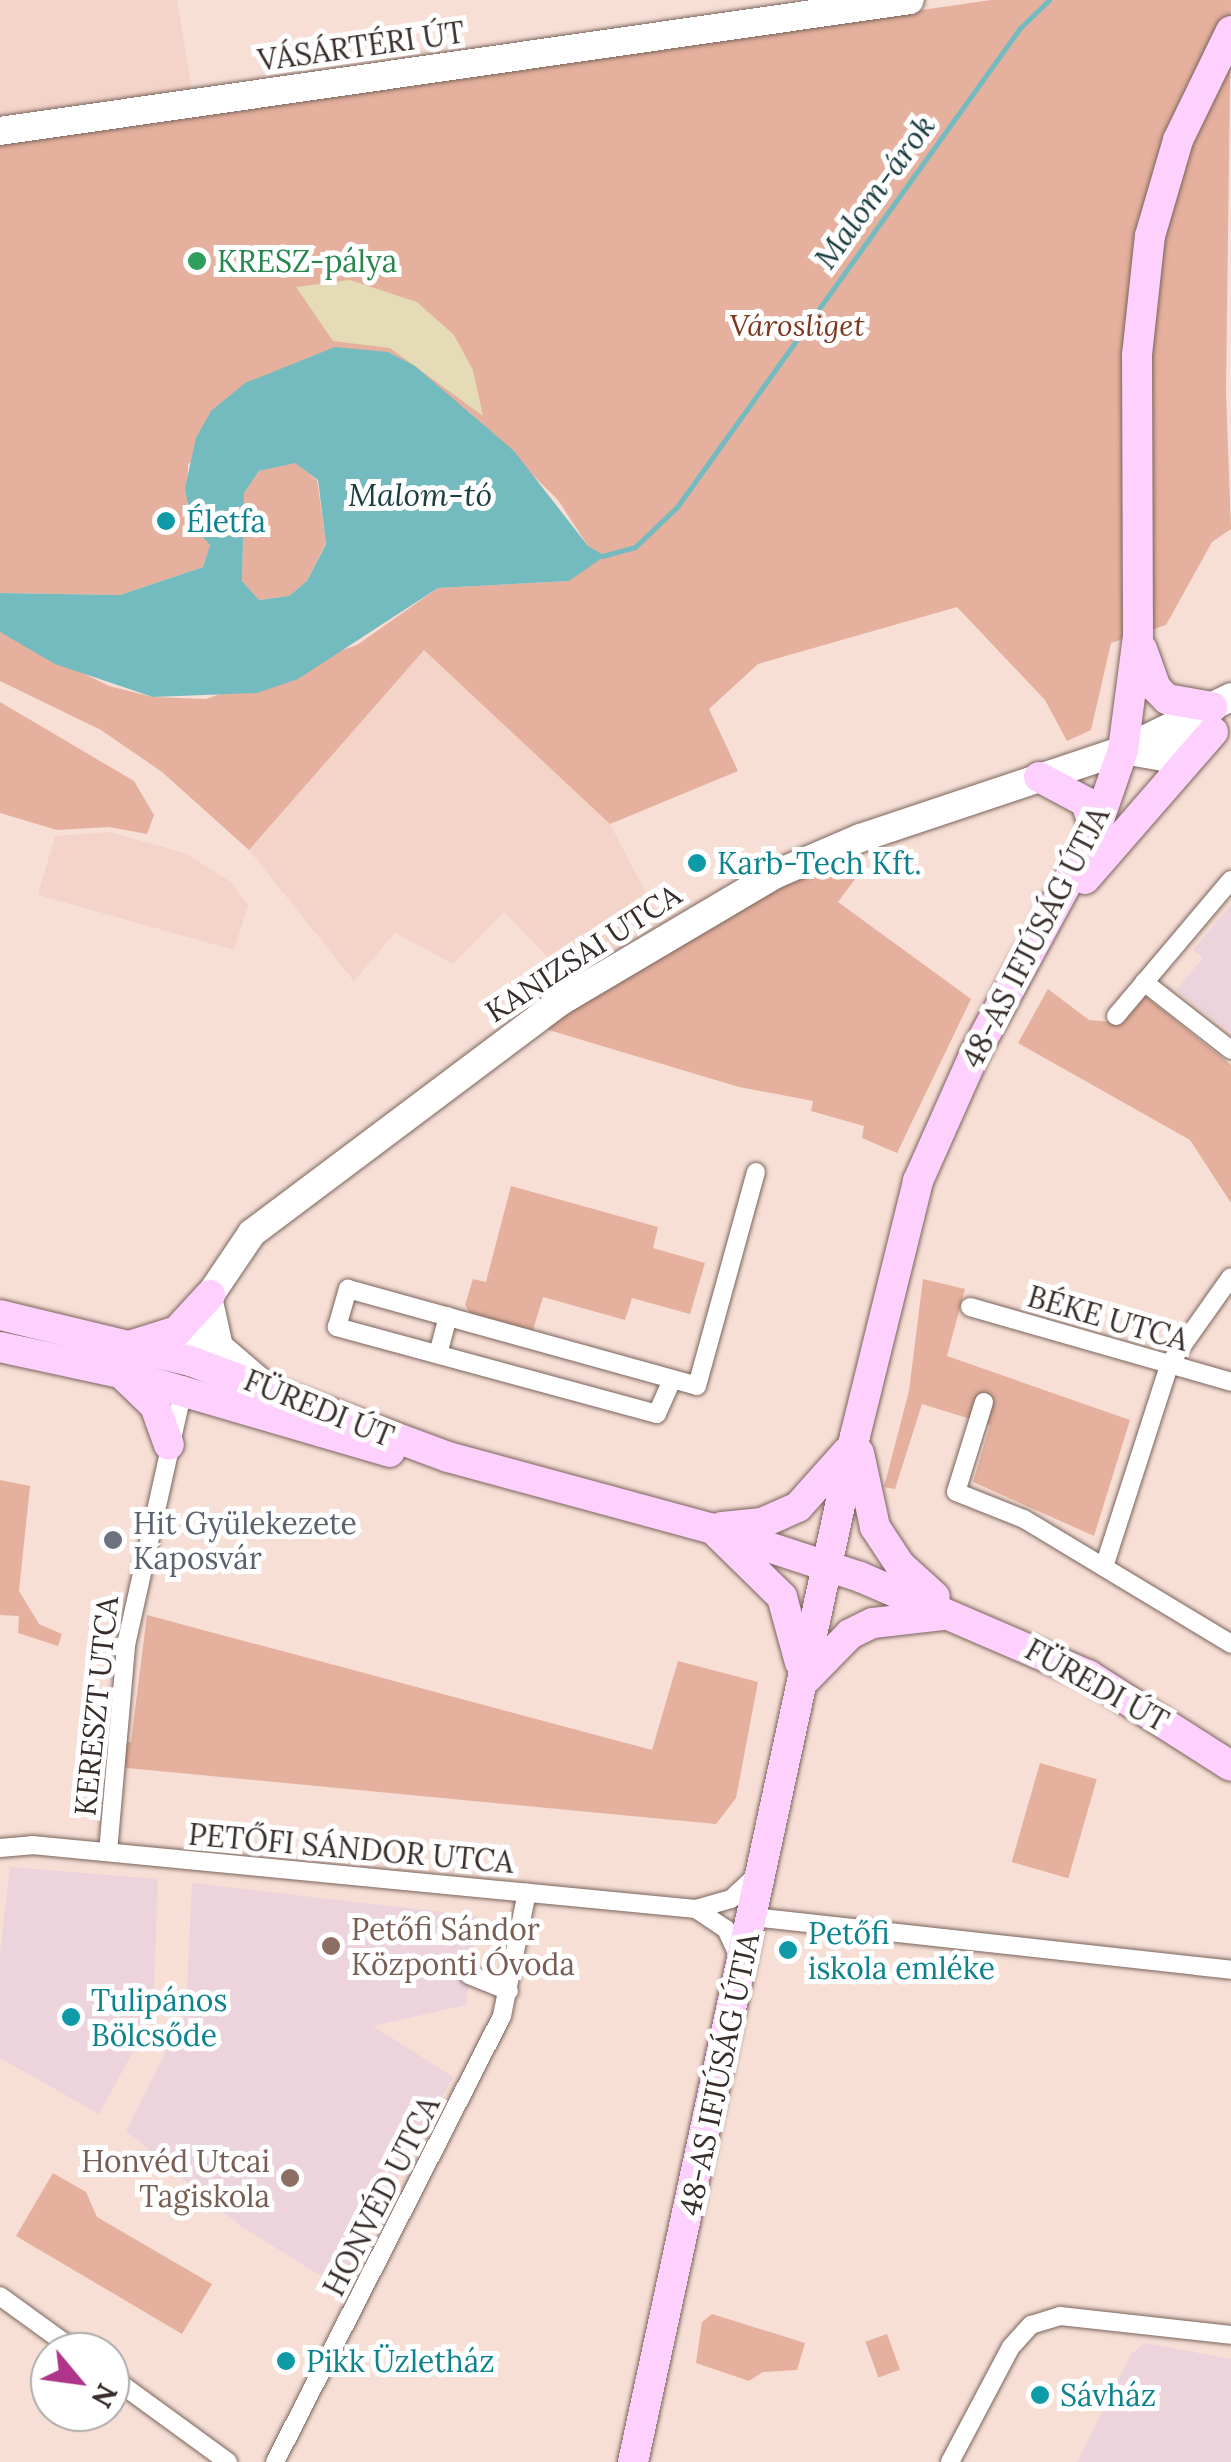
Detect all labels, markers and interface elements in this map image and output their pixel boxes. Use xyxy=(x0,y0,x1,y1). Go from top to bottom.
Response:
street label: VÁSÁRTÉRI ÚT xyxy=(255,14,467,78)
water label: Malom-árok xyxy=(806,108,944,276)
place label: KRESZ-pálya xyxy=(217,243,397,279)
marker: KRESZ-pálya xyxy=(186,250,208,272)
park label: Városliget xyxy=(729,307,865,343)
water label: Malom-tó xyxy=(348,476,492,514)
place label: Életfa xyxy=(186,503,266,539)
marker: Életfa xyxy=(155,510,177,532)
street label: 48-AS IFJÚSÁG ÚTJA xyxy=(954,801,1116,1073)
place label: Karb-Tech Kft. xyxy=(717,845,922,881)
marker: Karb-Tech Kft. xyxy=(686,852,708,874)
street label: KANIZSAI UTCA xyxy=(479,877,687,1029)
street label: BÉKE UTCA xyxy=(1024,1278,1192,1358)
street label: FÜREDI ÚT xyxy=(239,1362,399,1454)
place label: Hit Gyülekezete Kaposvár xyxy=(133,1505,357,1576)
marker: Hit Gyülekezete Kaposvár xyxy=(102,1529,124,1551)
street label: KERESZT UTCA xyxy=(67,1595,125,1817)
street label: FÜREDI ÚT xyxy=(1019,1631,1175,1739)
street label: PETŐFI SÁNDOR UTCA xyxy=(187,1816,515,1880)
place label: Petőfi Sándor Központi Óvoda xyxy=(351,1911,575,1982)
place label: Petőfi iskola emléke xyxy=(808,1915,995,1986)
street label: 48-AS IFJÚSÁG ÚTJA xyxy=(671,1930,767,2218)
marker: Petőfi Sándor Központi Óvoda xyxy=(320,1935,342,1957)
marker: Petőfi iskola emléke xyxy=(777,1939,799,1961)
place label: Tulipános Bölcsőde xyxy=(91,1982,227,2052)
marker: Tulipános Bölcsőde xyxy=(60,2006,82,2028)
street label: HONVÉD UTCA xyxy=(315,2090,447,2302)
place label: Honvéd Utcai Tagiskola xyxy=(81,2143,270,2214)
marker: Honvéd Utcai Tagiskola xyxy=(279,2167,301,2189)
north arrow xyxy=(30,2332,130,2432)
place label: Pikk Üzletház xyxy=(306,2343,495,2379)
marker: Pikk Üzletház xyxy=(275,2350,297,2372)
text: N xyxy=(83,2377,125,2414)
place label: Sávház xyxy=(1060,2377,1156,2413)
marker: Sávház xyxy=(1029,2384,1051,2406)

